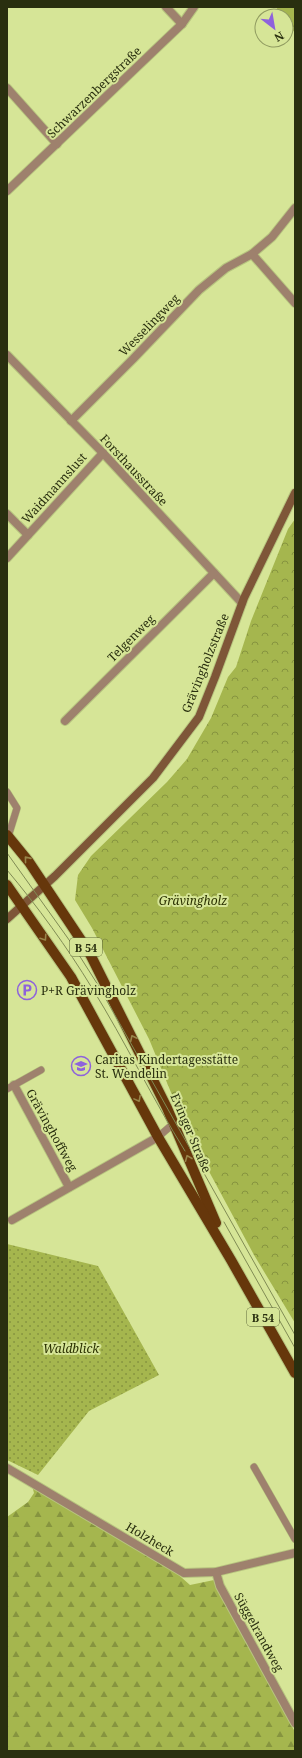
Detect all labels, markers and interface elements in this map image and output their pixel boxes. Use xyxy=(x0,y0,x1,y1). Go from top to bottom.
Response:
north arrow xyxy=(254,8,294,48)
text: N xyxy=(272,28,287,46)
street label: Schwarzenbergstraße xyxy=(43,42,145,142)
street label: Wesselingweg xyxy=(115,290,183,360)
street label: Forsthausstraße xyxy=(96,430,172,510)
street label: Waidmannslust xyxy=(18,449,90,527)
street label: Telgenweg xyxy=(104,610,159,665)
street label: Grävingholzstraße xyxy=(177,611,233,715)
one-way arrow xyxy=(25,857,32,864)
park label: Grävingholz xyxy=(159,892,227,909)
one-way arrow xyxy=(39,934,46,941)
road number: B 54 xyxy=(70,938,102,956)
parking icon: P+R Grävingholz xyxy=(16,979,38,1001)
place label: P+R Grävingholz xyxy=(41,982,136,999)
one-way arrow xyxy=(130,1035,138,1042)
place label: Caritas Kindertagesstätte St. Wendelin xyxy=(95,1051,238,1082)
school or university icon: Caritas Kindertagesstätte St. Wendelin xyxy=(70,1055,92,1077)
street label: Grävinghoffweg xyxy=(22,1086,82,1175)
street label: Evinger Straße xyxy=(167,1091,215,1175)
one-way arrow xyxy=(133,1094,140,1102)
one-way arrow xyxy=(185,1155,193,1162)
road number: B 54 xyxy=(247,1308,279,1326)
park label: Waldblick xyxy=(43,1340,100,1357)
street label: Holzheck xyxy=(123,1518,178,1561)
street label: Süggelrandweg xyxy=(230,1590,288,1675)

